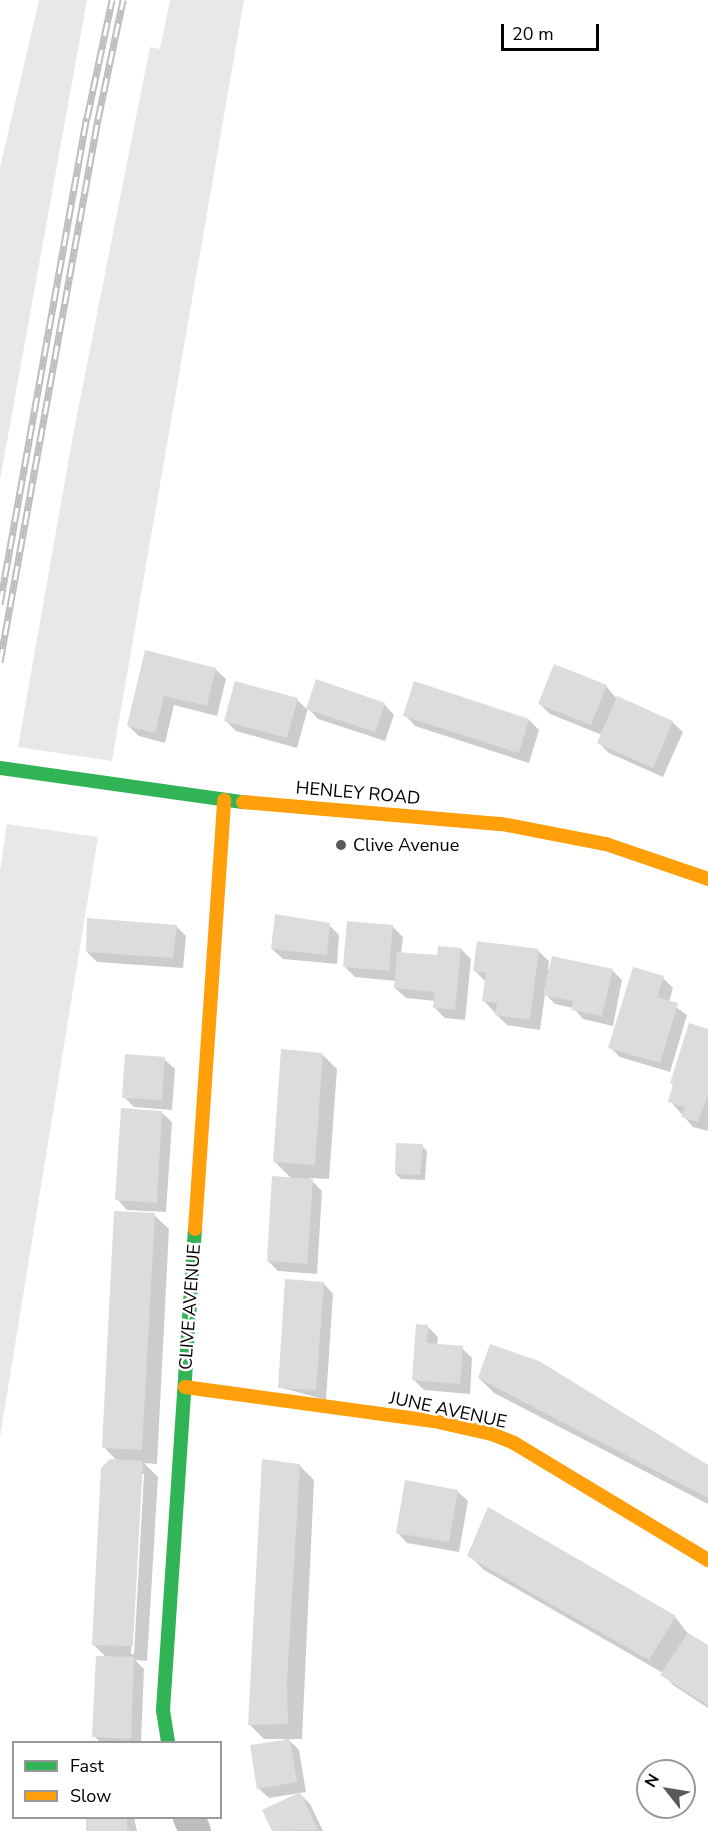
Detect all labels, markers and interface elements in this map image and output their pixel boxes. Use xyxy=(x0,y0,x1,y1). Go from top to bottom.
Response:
scale bar xyxy=(504,12,602,50)
text: 20 m xyxy=(512,22,554,46)
street label: HENLEY ROAD xyxy=(295,777,421,809)
place label: Clive Avenue xyxy=(353,834,459,856)
marker: Clive Avenue xyxy=(334,838,348,852)
street label: CLIVE AVENUE xyxy=(175,1243,205,1371)
street label: JUNE AVENUE xyxy=(387,1387,509,1433)
legend xyxy=(12,1741,222,1819)
text: Fast xyxy=(70,1754,104,1778)
north arrow xyxy=(636,1759,696,1819)
text: N xyxy=(640,1770,665,1792)
text: Slow xyxy=(70,1784,111,1808)

